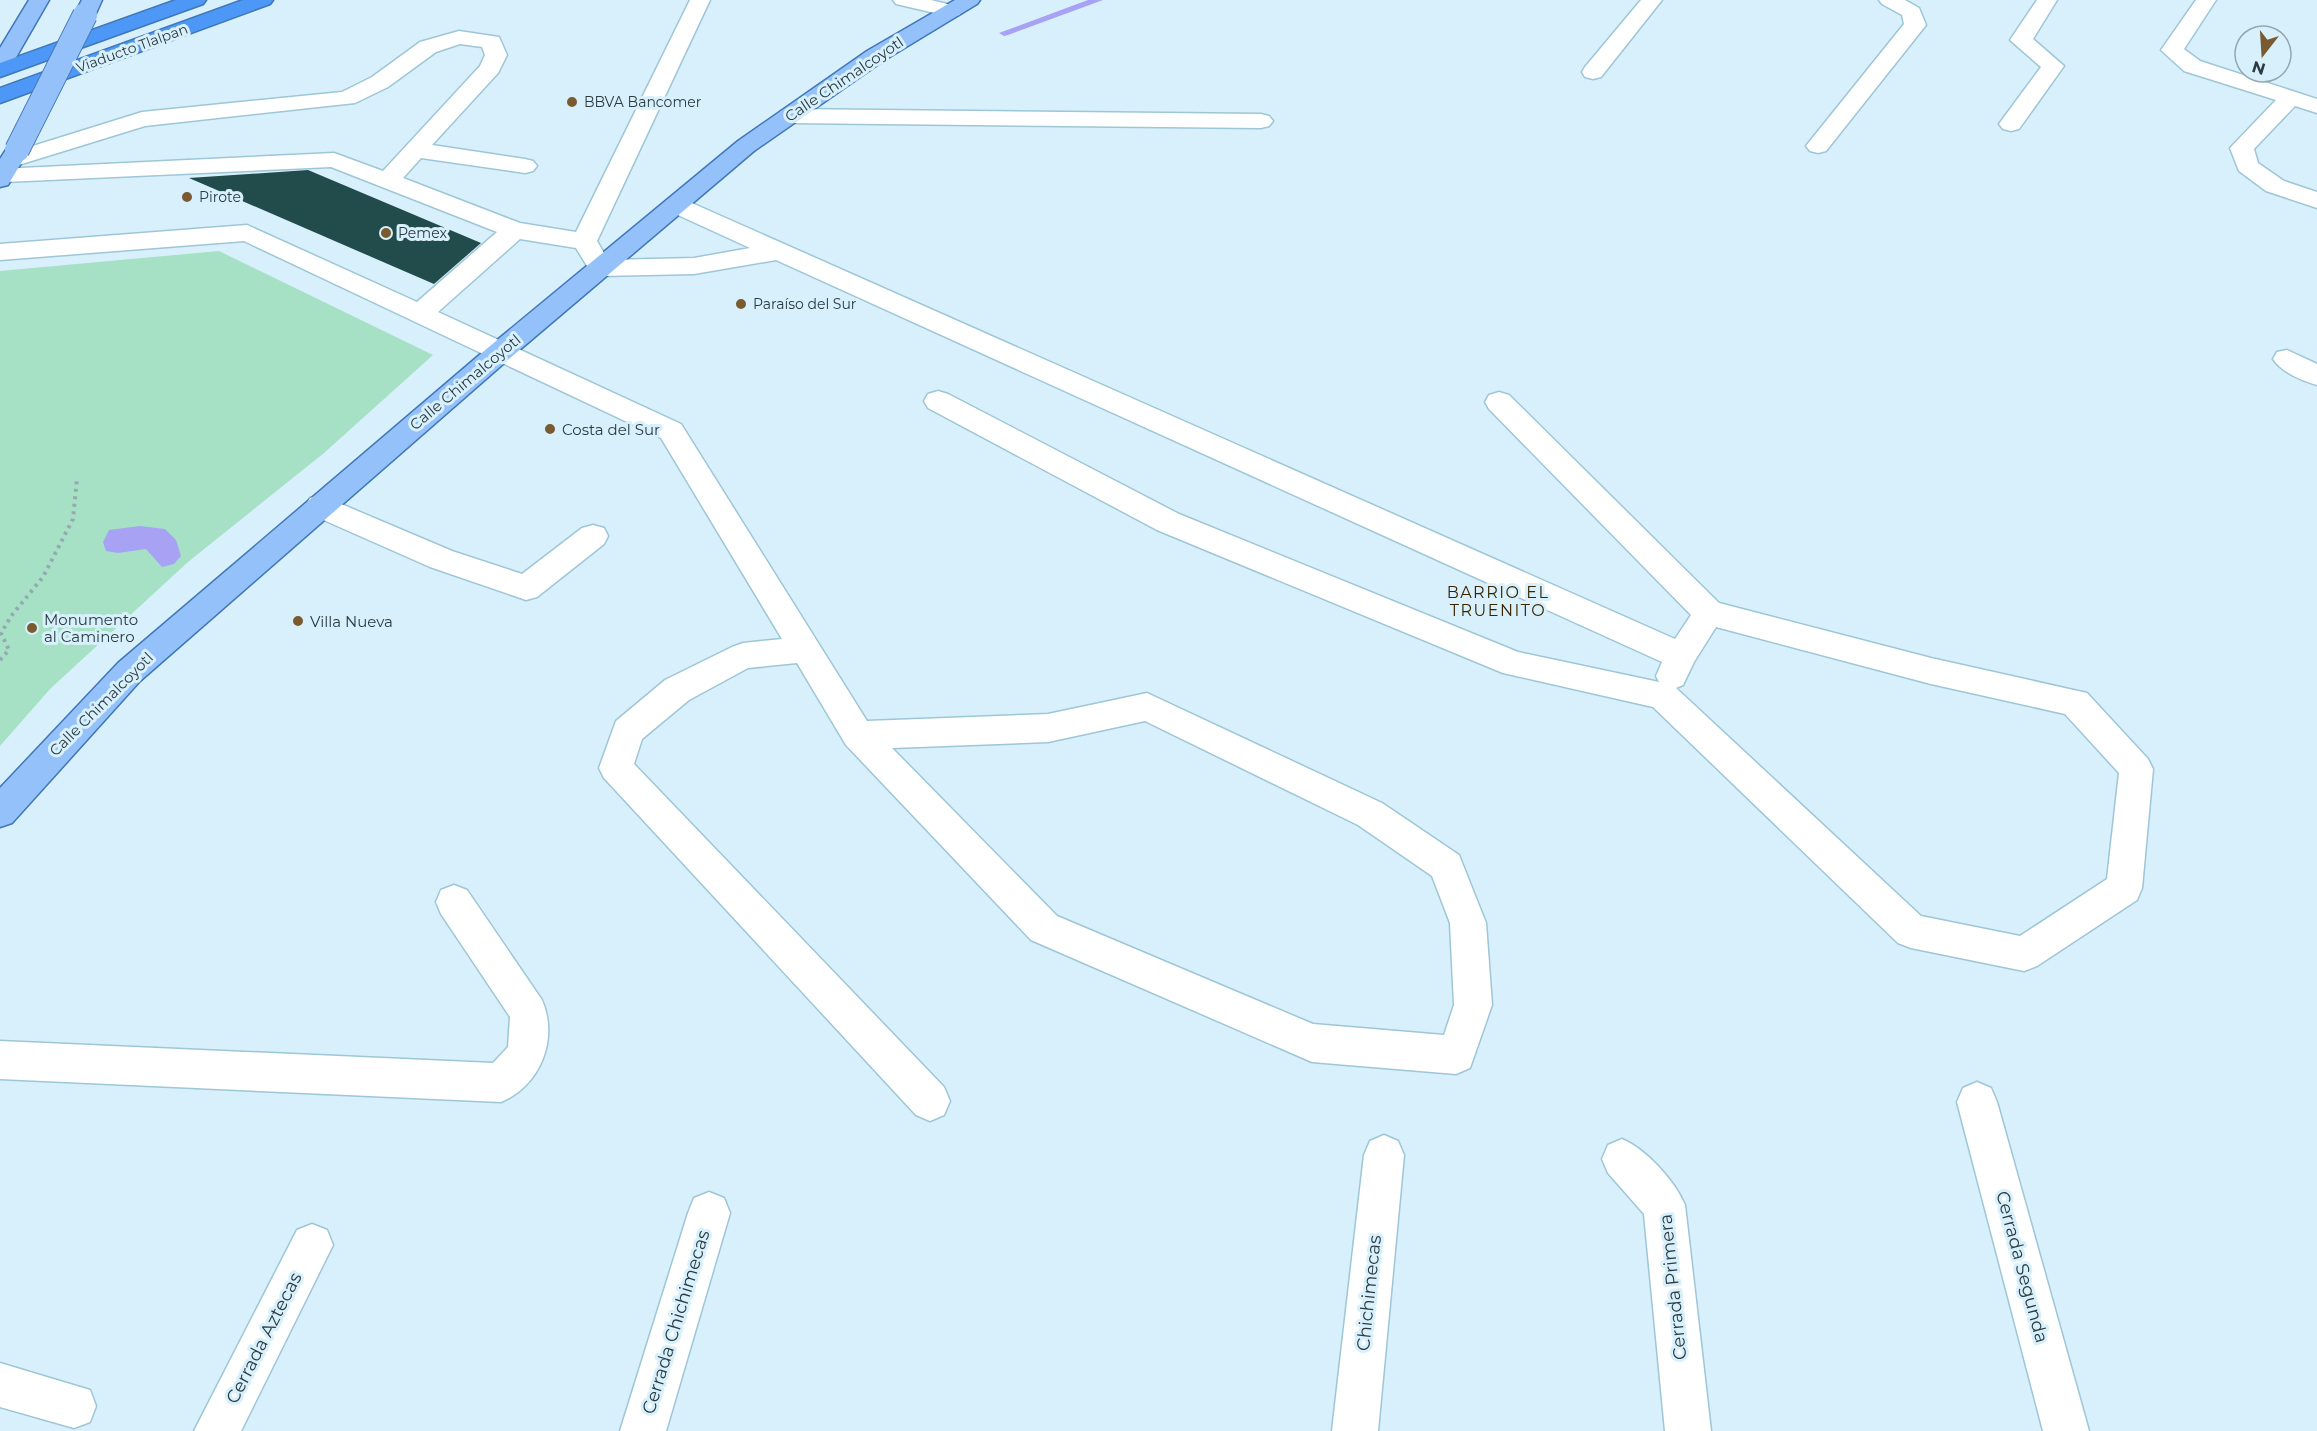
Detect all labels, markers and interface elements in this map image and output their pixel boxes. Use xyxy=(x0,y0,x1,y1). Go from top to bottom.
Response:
street label: Viaducto Tlalpan xyxy=(74,19,190,77)
north arrow xyxy=(2233,24,2293,84)
street label: Calle Chimalcoyotl xyxy=(781,32,907,126)
text: N xyxy=(2250,57,2268,79)
place label: BBVA Bancomer xyxy=(584,93,702,111)
marker: BBVA Bancomer xyxy=(565,95,579,109)
place label: Pirote xyxy=(199,188,241,206)
marker: Pirote xyxy=(180,190,194,204)
place label: Pemex xyxy=(398,224,447,242)
marker: Pemex xyxy=(379,226,393,240)
place label: Paraíso del Sur xyxy=(753,295,857,313)
marker: Paraíso del Sur xyxy=(734,297,748,311)
street label: Calle Chimalcoyotl xyxy=(406,330,524,434)
place label: Costa del Sur xyxy=(562,420,660,439)
marker: Costa del Sur xyxy=(543,422,557,436)
district label: BARRIO EL TRUENITO xyxy=(1447,583,1549,620)
place label: Monumento al Caminero xyxy=(44,610,138,646)
place label: Villa Nueva xyxy=(310,612,393,631)
marker: Villa Nueva xyxy=(291,614,305,628)
marker: Monumento al Caminero xyxy=(25,621,39,635)
street label: Calle Chimalcoyotl xyxy=(45,648,157,760)
street label: Cerrada Segunda xyxy=(1991,1189,2053,1345)
street label: Cerrada Primera xyxy=(1654,1213,1692,1361)
street label: Cerrada Chichimecas xyxy=(638,1227,715,1417)
street label: Chichimecas xyxy=(1352,1234,1386,1352)
street label: Cerrada Aztecas xyxy=(221,1268,307,1407)

